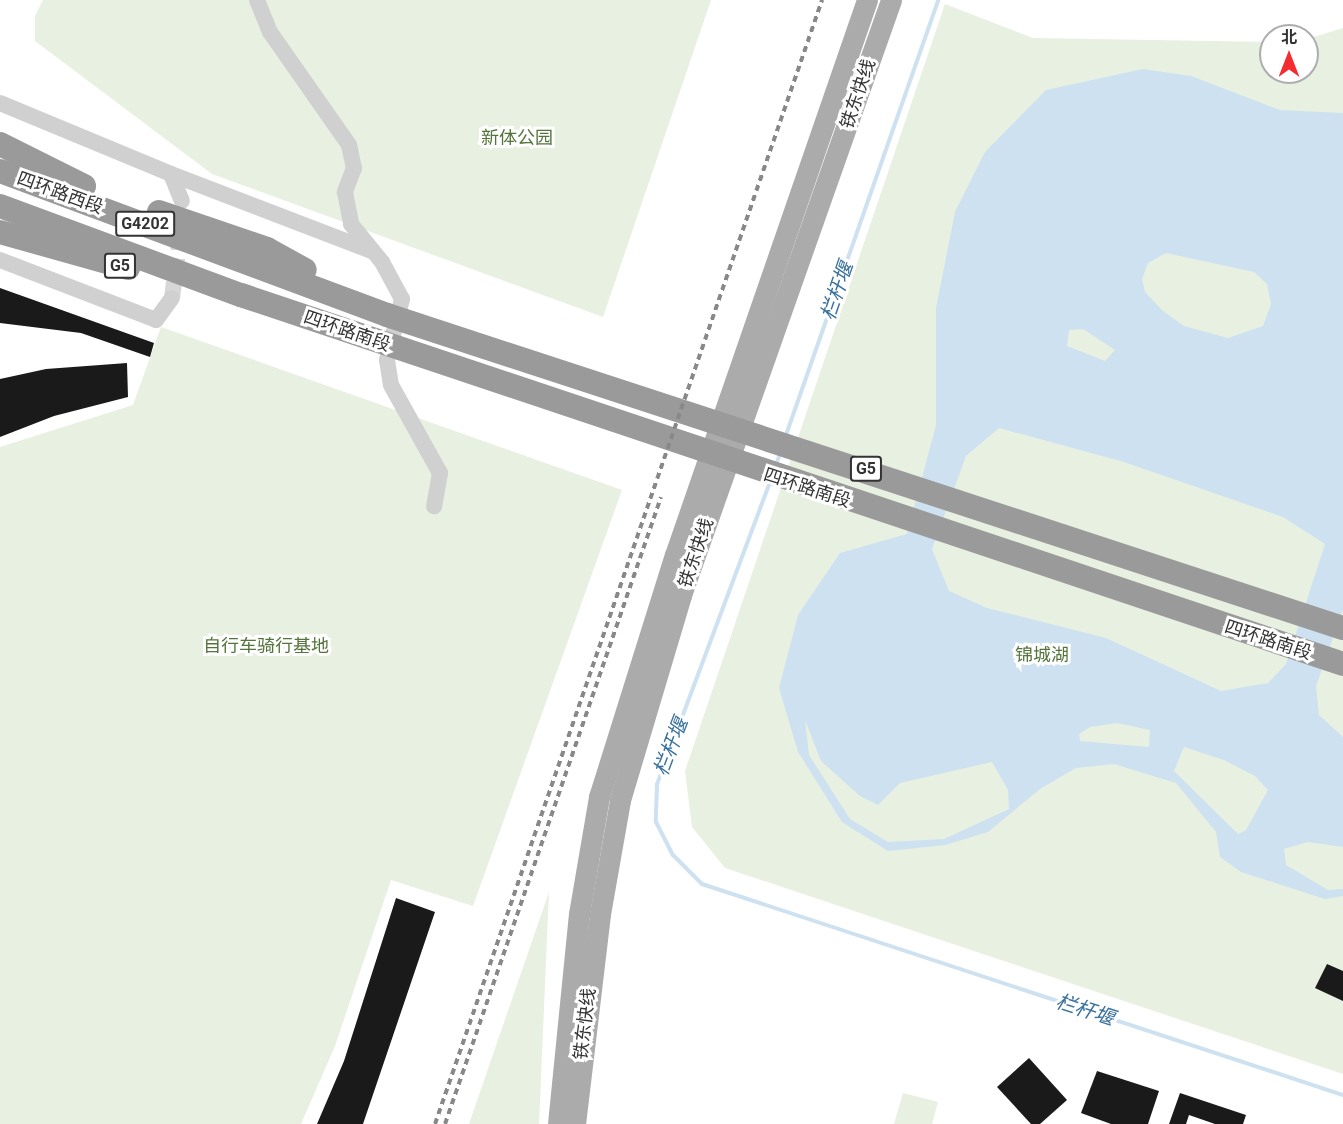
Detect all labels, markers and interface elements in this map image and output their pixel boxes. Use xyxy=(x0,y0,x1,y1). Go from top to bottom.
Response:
north arrow xyxy=(1259,24,1319,84)
text: 北 xyxy=(1281,28,1297,47)
street label: 铁东快线 xyxy=(836,56,880,132)
park label: 新体公园 xyxy=(481,127,553,149)
street label: 四环路西段 xyxy=(14,167,106,219)
road number: G4202 xyxy=(115,211,175,237)
road number: G5 xyxy=(104,253,136,279)
water label: 栏杆堰 xyxy=(816,259,858,323)
street label: 四环路南段 xyxy=(301,306,393,356)
road number: G5 xyxy=(850,456,882,482)
street label: 四环路南段 xyxy=(761,464,853,512)
street label: 铁东快线 xyxy=(674,515,718,591)
street label: 四环路南段 xyxy=(1222,616,1314,664)
park label: 自行车骑行基地 xyxy=(203,635,329,657)
park label: 锦城湖 xyxy=(1015,644,1069,666)
water label: 栏杆堰 xyxy=(649,715,693,779)
street label: 铁东快线 xyxy=(570,987,600,1061)
water label: 栏杆堰 xyxy=(1053,989,1117,1031)

